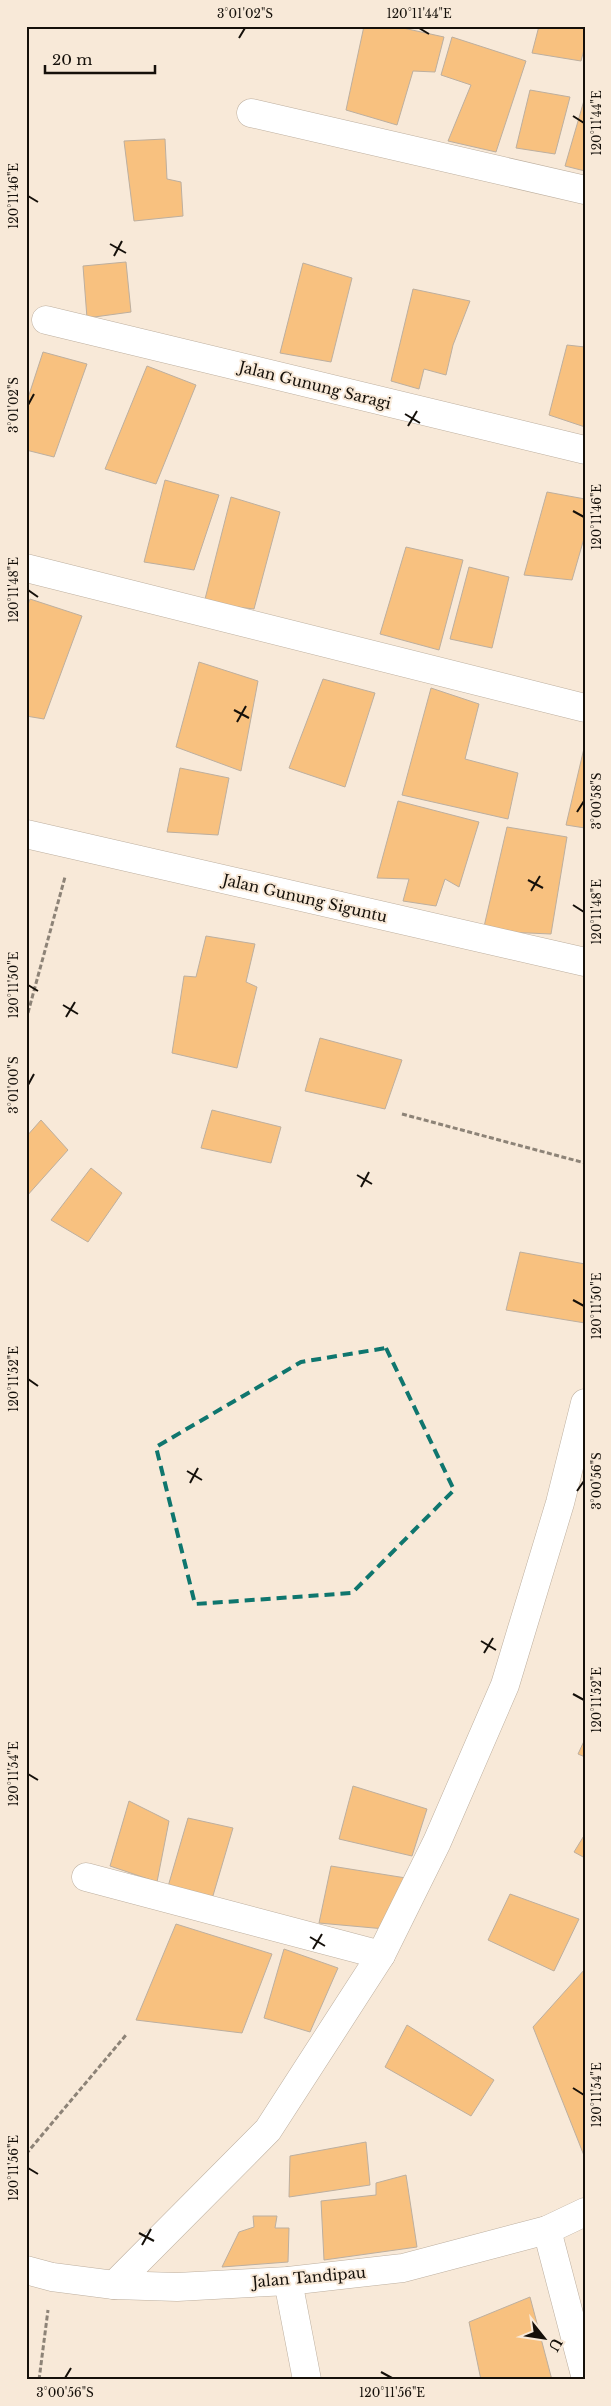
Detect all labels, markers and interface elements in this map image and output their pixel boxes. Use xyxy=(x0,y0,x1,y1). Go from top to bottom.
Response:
text: 3°01'02"S xyxy=(217,6,273,21)
text: 120°11'44"E xyxy=(386,6,452,21)
scale bar xyxy=(45,42,155,74)
text: 20 m xyxy=(52,50,92,69)
text: 120°11'44"E xyxy=(589,90,604,156)
text: 120°11'46"E xyxy=(6,163,21,229)
street label: Jalan Gunung Saragi xyxy=(235,356,393,413)
text: 3°01'02"S xyxy=(6,377,21,433)
text: 120°11'46"E xyxy=(589,484,604,550)
text: 120°11'48"E xyxy=(6,557,21,623)
text: 3°00'58"S xyxy=(589,772,604,830)
street label: Jalan Gunung Siguntu xyxy=(219,869,389,926)
text: 120°11'48"E xyxy=(589,879,604,945)
text: 120°11'50"E xyxy=(6,951,21,1018)
text: 3°01'00"S xyxy=(6,1056,21,1114)
text: 120°11'50"E xyxy=(589,1272,604,1339)
text: 120°11'52"E xyxy=(6,1346,21,1412)
text: 3°00'56"S xyxy=(589,1452,604,1510)
text: 120°11'52"E xyxy=(589,1667,604,1733)
text: 120°11'54"E xyxy=(6,1741,21,1807)
text: 120°11'54"E xyxy=(589,2062,604,2128)
text: 120°11'56"E xyxy=(6,2135,21,2201)
street label: Jalan Tandipau xyxy=(249,2263,367,2292)
north arrow xyxy=(518,2314,568,2364)
text: U xyxy=(544,2335,566,2355)
text: 3°00'56"S xyxy=(36,2385,94,2400)
text: 120°11'56"E xyxy=(359,2385,425,2400)

